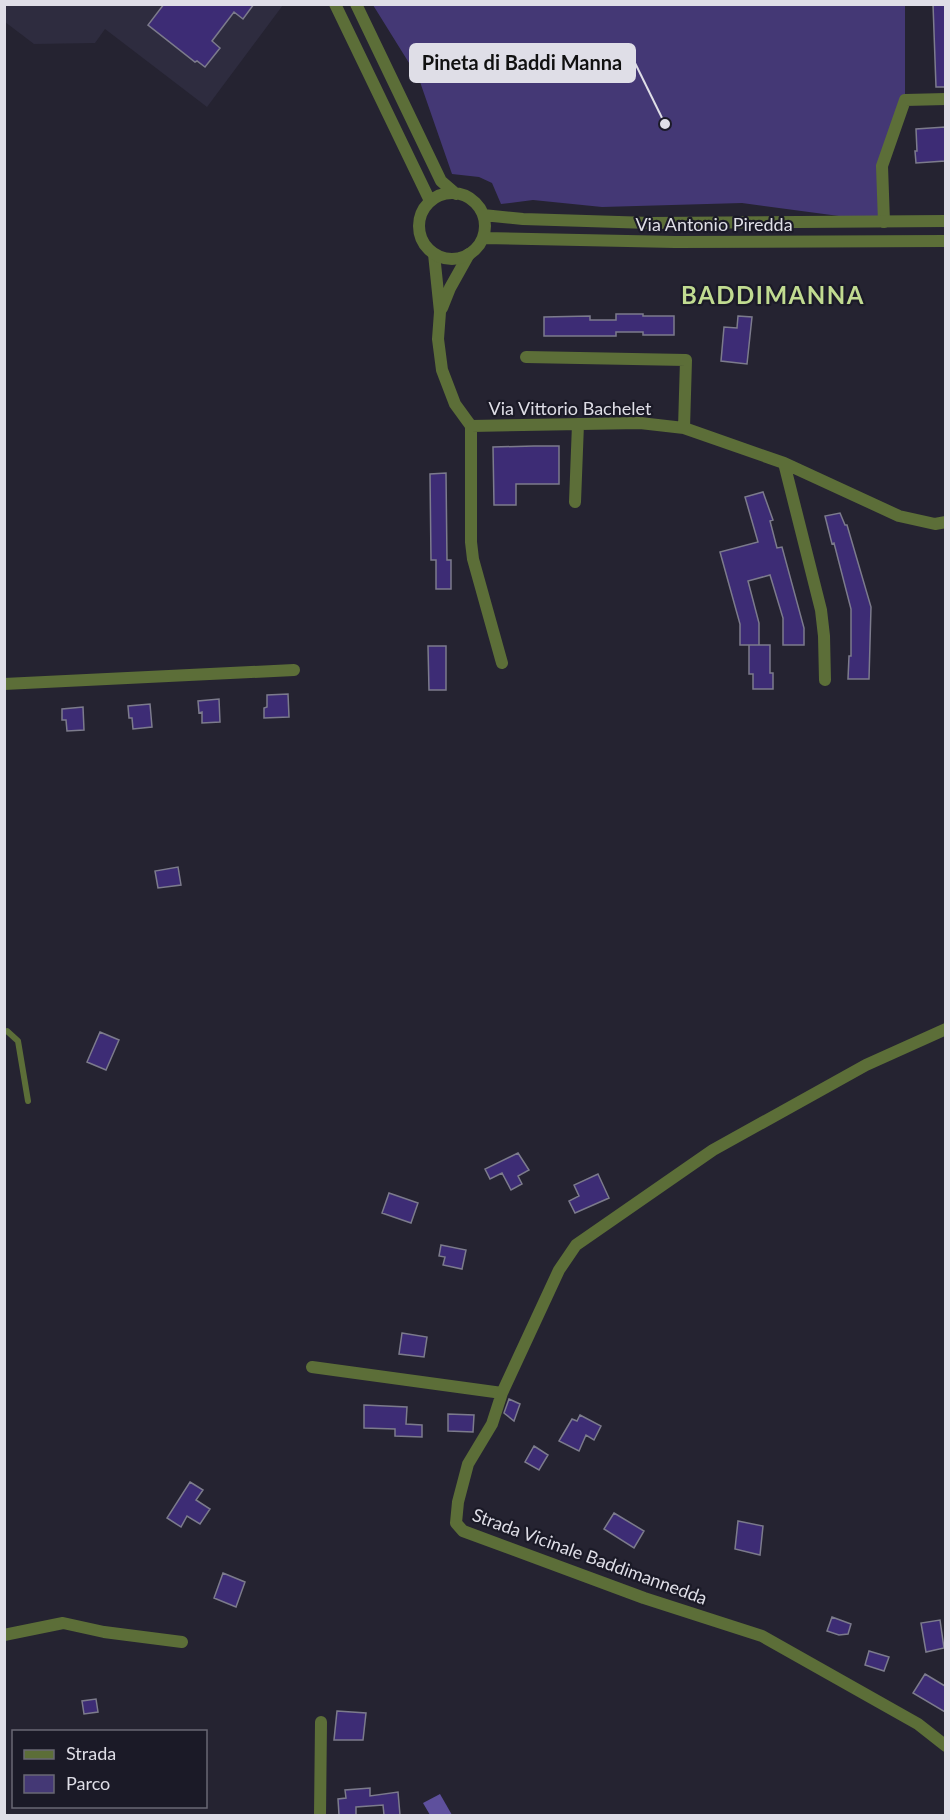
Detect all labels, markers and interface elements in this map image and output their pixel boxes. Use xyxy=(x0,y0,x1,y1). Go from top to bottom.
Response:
callout: Pineta di Baddi Manna xyxy=(410,44,635,82)
text: Pineta di Baddi Manna xyxy=(422,50,622,74)
street label: Via Antonio Piredda xyxy=(635,213,793,235)
district label: BADDIMANNA xyxy=(681,280,865,309)
street label: Via Vittorio Bachelet xyxy=(489,397,652,419)
street label: Strada Vicinale Baddimannedda xyxy=(470,1503,710,1609)
legend xyxy=(12,1730,207,1808)
text: Strada xyxy=(66,1742,116,1764)
text: Parco xyxy=(66,1772,110,1794)

